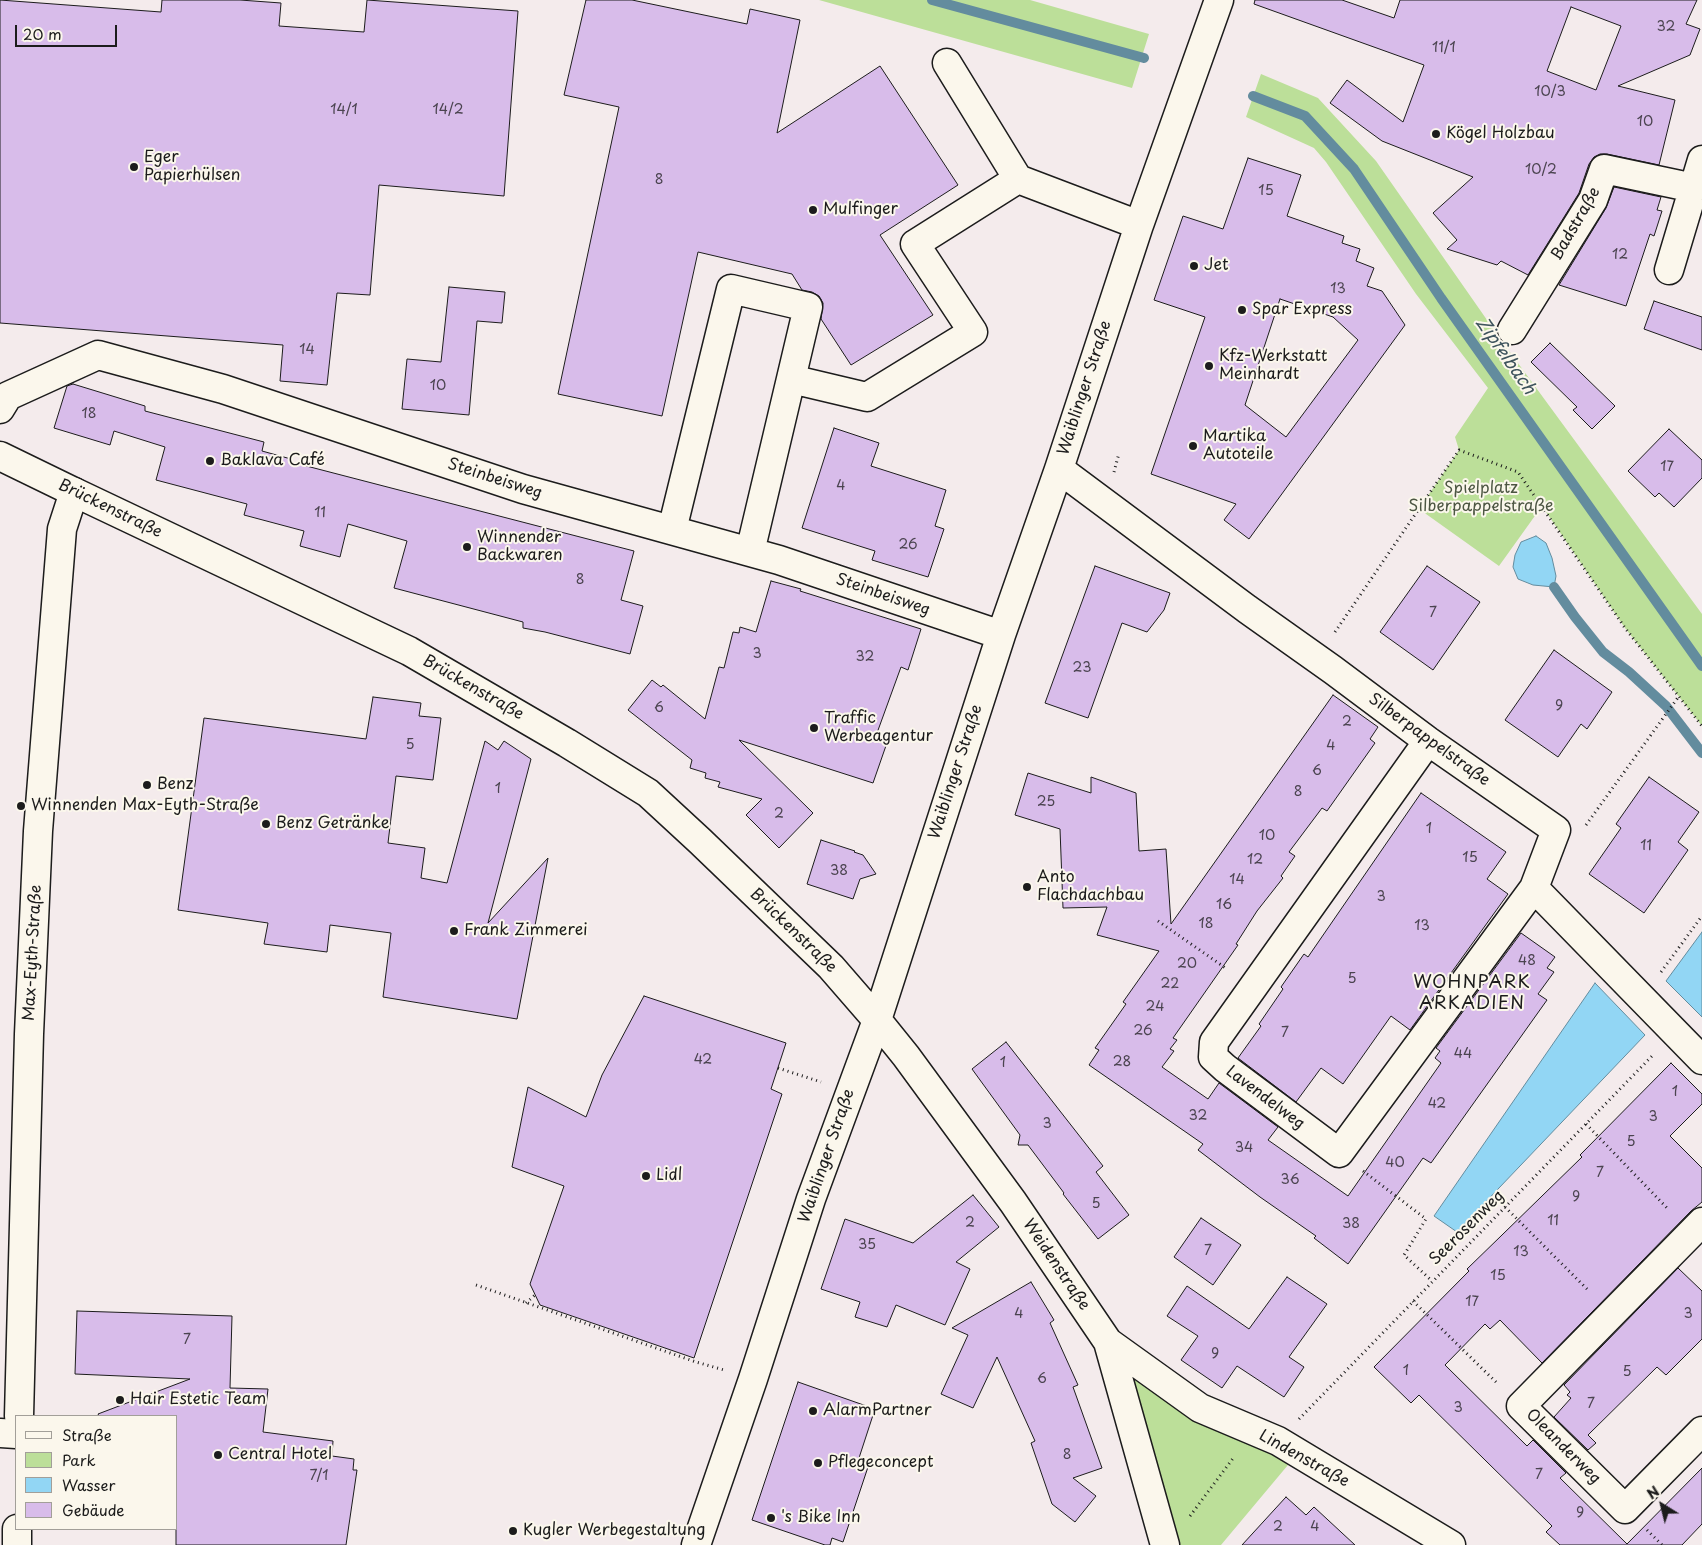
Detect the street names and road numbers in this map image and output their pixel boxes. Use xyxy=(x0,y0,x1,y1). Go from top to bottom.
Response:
street label: Badstraße xyxy=(1547,184,1605,264)
street label: Waiblinger Straße xyxy=(1054,318,1116,458)
street label: Steinbeisweg xyxy=(445,455,545,503)
street label: Brückenstraße xyxy=(55,476,165,542)
street label: Steinbeisweg xyxy=(833,570,933,620)
street label: Brückenstraße xyxy=(419,651,527,725)
street label: Silberpappelstraße xyxy=(1365,690,1493,790)
street label: Waiblinger Straße xyxy=(925,702,987,842)
street label: Max-Eyth-Straße xyxy=(20,884,46,1022)
street label: Brückenstraße xyxy=(746,885,840,977)
street label: Lavendelweg xyxy=(1222,1062,1308,1134)
street label: Waiblinger Straße xyxy=(795,1087,859,1225)
street label: Seerosenweg xyxy=(1426,1187,1508,1269)
street label: Weidenstraße xyxy=(1018,1216,1094,1314)
street label: Oleanderweg xyxy=(1521,1405,1605,1489)
street label: Lindenstraße xyxy=(1256,1426,1352,1492)

